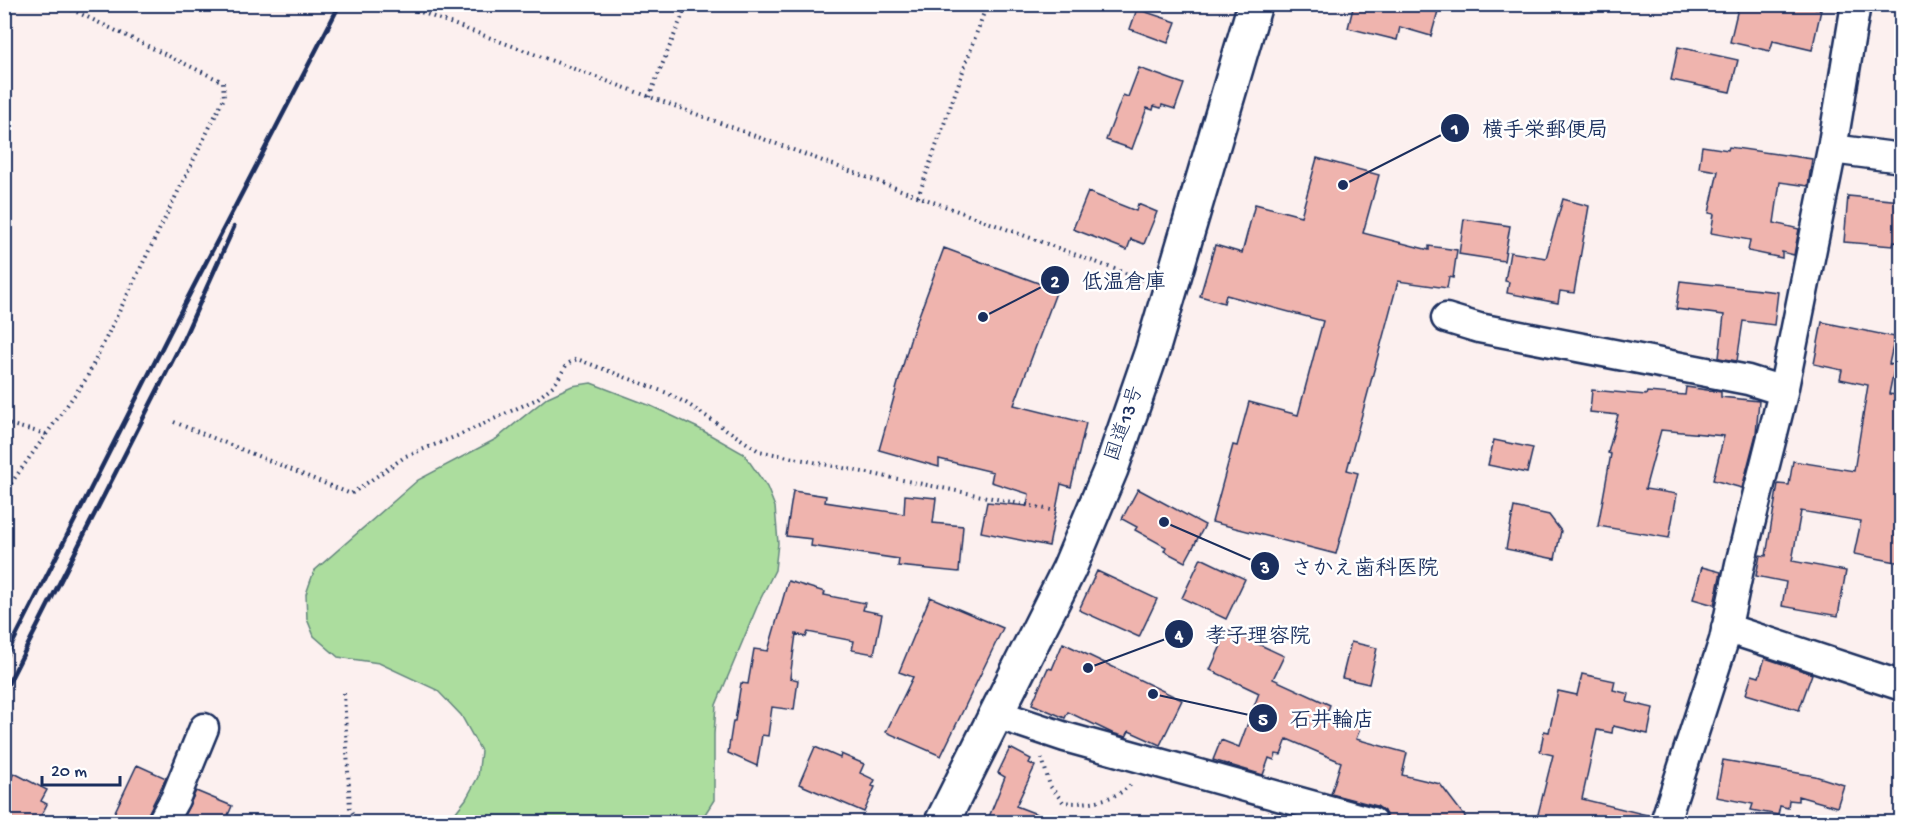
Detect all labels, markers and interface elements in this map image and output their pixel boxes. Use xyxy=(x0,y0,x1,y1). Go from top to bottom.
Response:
callout: 横手栄郵便局 xyxy=(1440,109,1620,148)
text: 横手栄郵便局 xyxy=(1482,118,1608,145)
text: 1 xyxy=(1450,120,1459,141)
callout: 低温倉庫 xyxy=(1040,261,1178,300)
text: 低温倉庫 xyxy=(1082,270,1166,297)
text: 2 xyxy=(1051,273,1060,294)
street label: 国道13号 xyxy=(1101,383,1150,465)
callout: さかえ歯科医院 xyxy=(1250,547,1451,586)
text: さかえ歯科医院 xyxy=(1292,556,1439,583)
text: 3 xyxy=(1259,559,1270,580)
callout: 孝子理容院 xyxy=(1164,615,1323,654)
text: 孝子理容院 xyxy=(1206,624,1311,651)
text: 4 xyxy=(1174,627,1184,648)
callout: 石井輪店 xyxy=(1248,699,1386,738)
text: 石井輪店 xyxy=(1290,708,1374,735)
text: 5 xyxy=(1258,711,1268,732)
scale bar xyxy=(42,749,120,787)
text: 20 m xyxy=(51,762,87,783)

